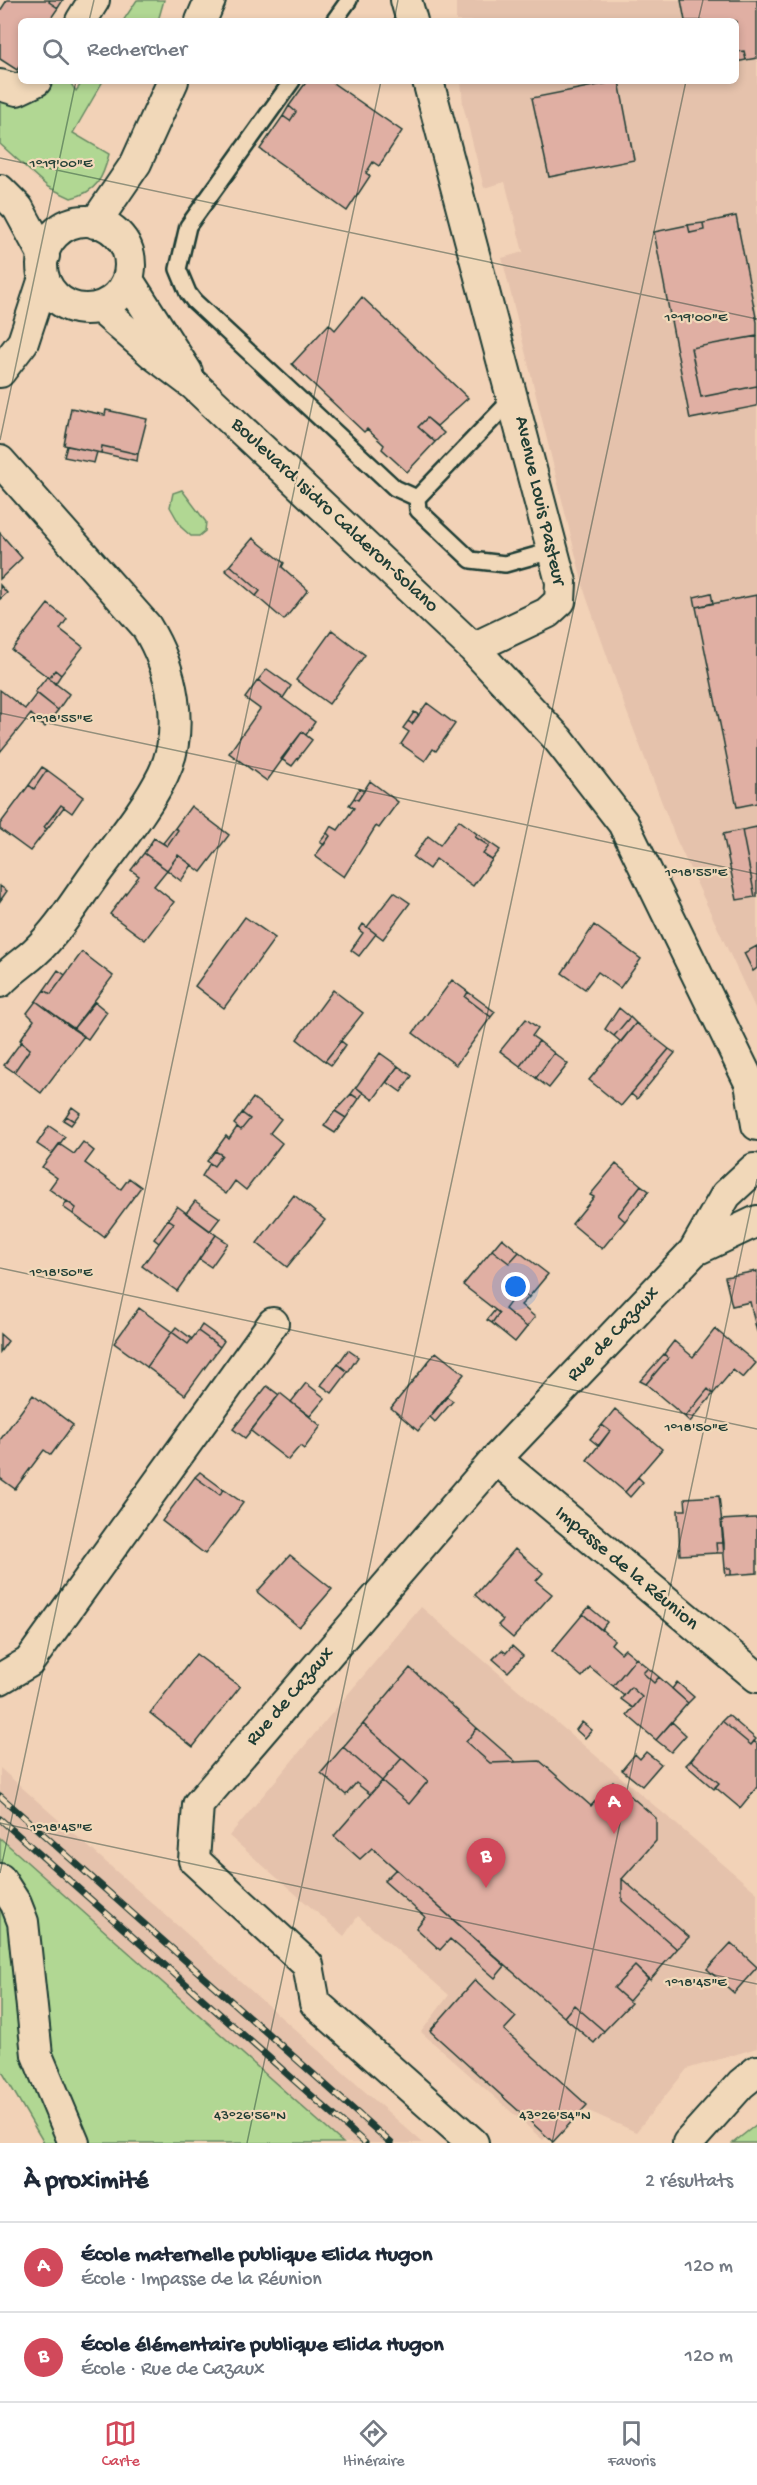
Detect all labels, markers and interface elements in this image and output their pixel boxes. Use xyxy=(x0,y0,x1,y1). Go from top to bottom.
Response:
search box xyxy=(18,18,739,84)
icon: search xyxy=(39,35,72,68)
text: Rechercher xyxy=(87,38,187,64)
text: 1°19'00"E xyxy=(29,155,93,173)
text: 1°19'00"E xyxy=(664,309,728,327)
street label: Boulevard Isidro Calderon-Solano xyxy=(225,413,443,618)
street label: Avenue Louis Pasteur xyxy=(508,414,570,590)
text: 1°18'55"E xyxy=(29,710,93,728)
text: 1°18'55"E xyxy=(664,864,728,882)
text: 1°18'50"E xyxy=(29,1264,93,1282)
your location xyxy=(501,1272,530,1301)
street label: Rue de Cazaux xyxy=(563,1282,665,1387)
text: 1°18'50"E xyxy=(664,1419,728,1437)
street label: Impasse de la Réunion xyxy=(549,1502,703,1636)
street label: Rue de Cazaux xyxy=(242,1643,340,1751)
pin: A xyxy=(594,1784,634,1834)
text: 1°18'45"E xyxy=(29,1819,92,1837)
pin: B xyxy=(466,1838,506,1888)
text: 1°18'45"E xyxy=(664,1974,727,1992)
text: 43°26'56"N xyxy=(214,2107,286,2125)
text: 43°26'54"N xyxy=(519,2107,591,2125)
text: À proximité xyxy=(24,2167,148,2198)
text: 2 résultats xyxy=(645,2171,733,2194)
text: École maternelle publique Elida Hugon xyxy=(81,2243,432,2269)
text: A xyxy=(38,2256,49,2279)
text: 120 m xyxy=(685,2256,733,2279)
text: École · Impasse de la Réunion xyxy=(81,2269,322,2292)
text: École élémentaire publique Elida Hugon xyxy=(81,2333,444,2359)
text: B xyxy=(38,2346,49,2369)
text: 120 m xyxy=(685,2346,733,2369)
text: École · Rue de Cazaux xyxy=(81,2359,265,2382)
tab: Carte xyxy=(102,2417,140,2472)
tab: Itinéraire xyxy=(343,2417,405,2472)
tab: Favoris xyxy=(608,2417,655,2472)

